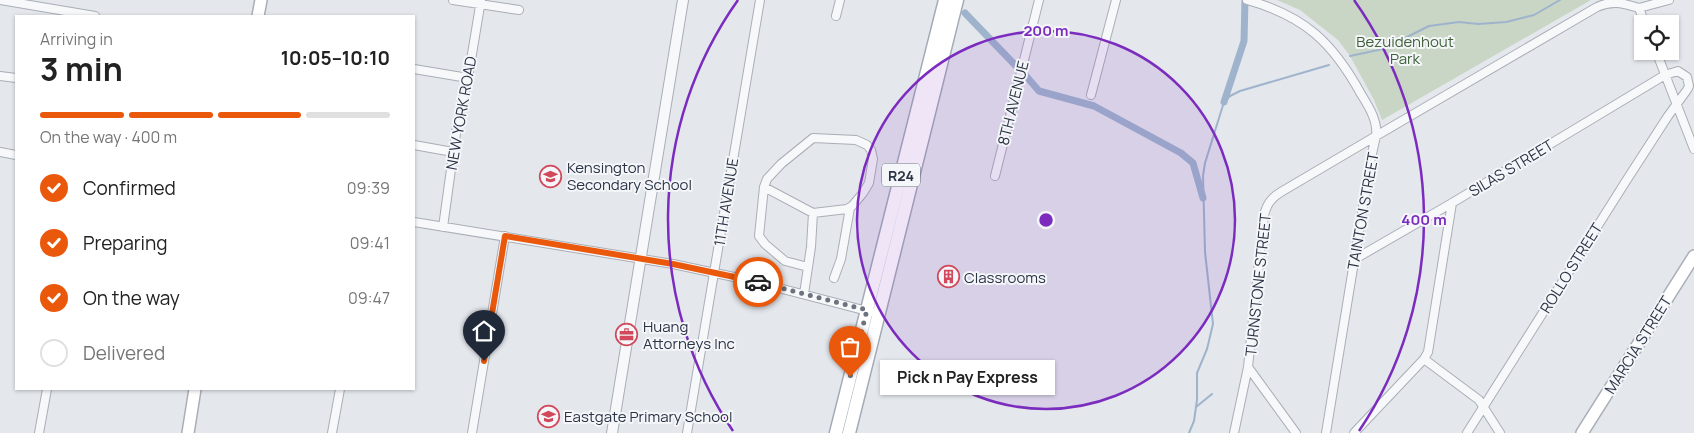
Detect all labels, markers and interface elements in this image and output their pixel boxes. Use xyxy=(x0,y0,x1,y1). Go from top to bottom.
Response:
map controls xyxy=(1634,15,1679,60)
button: locate xyxy=(1634,15,1679,60)
text: 200 m xyxy=(1023,20,1069,41)
text: Arriving in xyxy=(40,28,113,50)
park label: Bezuidenhout Park xyxy=(1356,31,1454,69)
text: 10:05–10:10 xyxy=(281,45,390,71)
text: 3 min xyxy=(40,47,123,91)
street label: NEW YORK ROAD xyxy=(441,55,481,171)
street label: 8TH AVENUE xyxy=(992,59,1034,147)
text: On the way · 400 m xyxy=(40,126,177,148)
street label: SILAS STREET xyxy=(1465,134,1557,202)
street label: TAINTON STREET xyxy=(1342,151,1384,271)
street label: 11TH AVENUE xyxy=(709,156,743,248)
place label: Kensington Secondary School xyxy=(567,157,692,195)
school or university icon: Kensington Secondary School xyxy=(539,164,563,188)
road number: R24 xyxy=(882,164,920,186)
icon: check xyxy=(40,174,68,202)
text: Confirmed xyxy=(83,175,176,201)
text: 09:39 xyxy=(347,177,390,199)
text: 400 m xyxy=(1401,209,1447,230)
centre of rings xyxy=(1037,211,1055,229)
street label: TURNSTONE STREET xyxy=(1240,212,1276,358)
street label: ROLLO STREET xyxy=(1535,219,1607,317)
icon: check xyxy=(40,229,68,257)
text: Preparing xyxy=(83,230,168,256)
text: 09:41 xyxy=(350,232,390,254)
courier xyxy=(733,257,783,307)
building icon: Classrooms xyxy=(936,265,960,289)
place label: Classrooms xyxy=(964,267,1046,288)
icon: car xyxy=(744,268,772,296)
icon: check xyxy=(40,284,68,312)
text: On the way xyxy=(83,285,180,311)
text: 09:47 xyxy=(348,287,390,309)
street label: MARCIA STREET xyxy=(1599,292,1677,398)
pin xyxy=(463,310,505,361)
place label: Huang Attorneys Inc xyxy=(643,316,735,354)
icon: home xyxy=(470,317,498,345)
office icon: Huang Attorneys Inc xyxy=(615,323,639,347)
pin xyxy=(829,326,871,377)
icon: bag xyxy=(836,333,864,361)
text: Delivered xyxy=(83,340,165,366)
callout: Pick n Pay Express xyxy=(880,360,1055,394)
text: Pick n Pay Express xyxy=(897,366,1038,388)
school or university icon: Eastgate Primary School xyxy=(536,404,560,428)
place label: Eastgate Primary School xyxy=(564,406,732,427)

